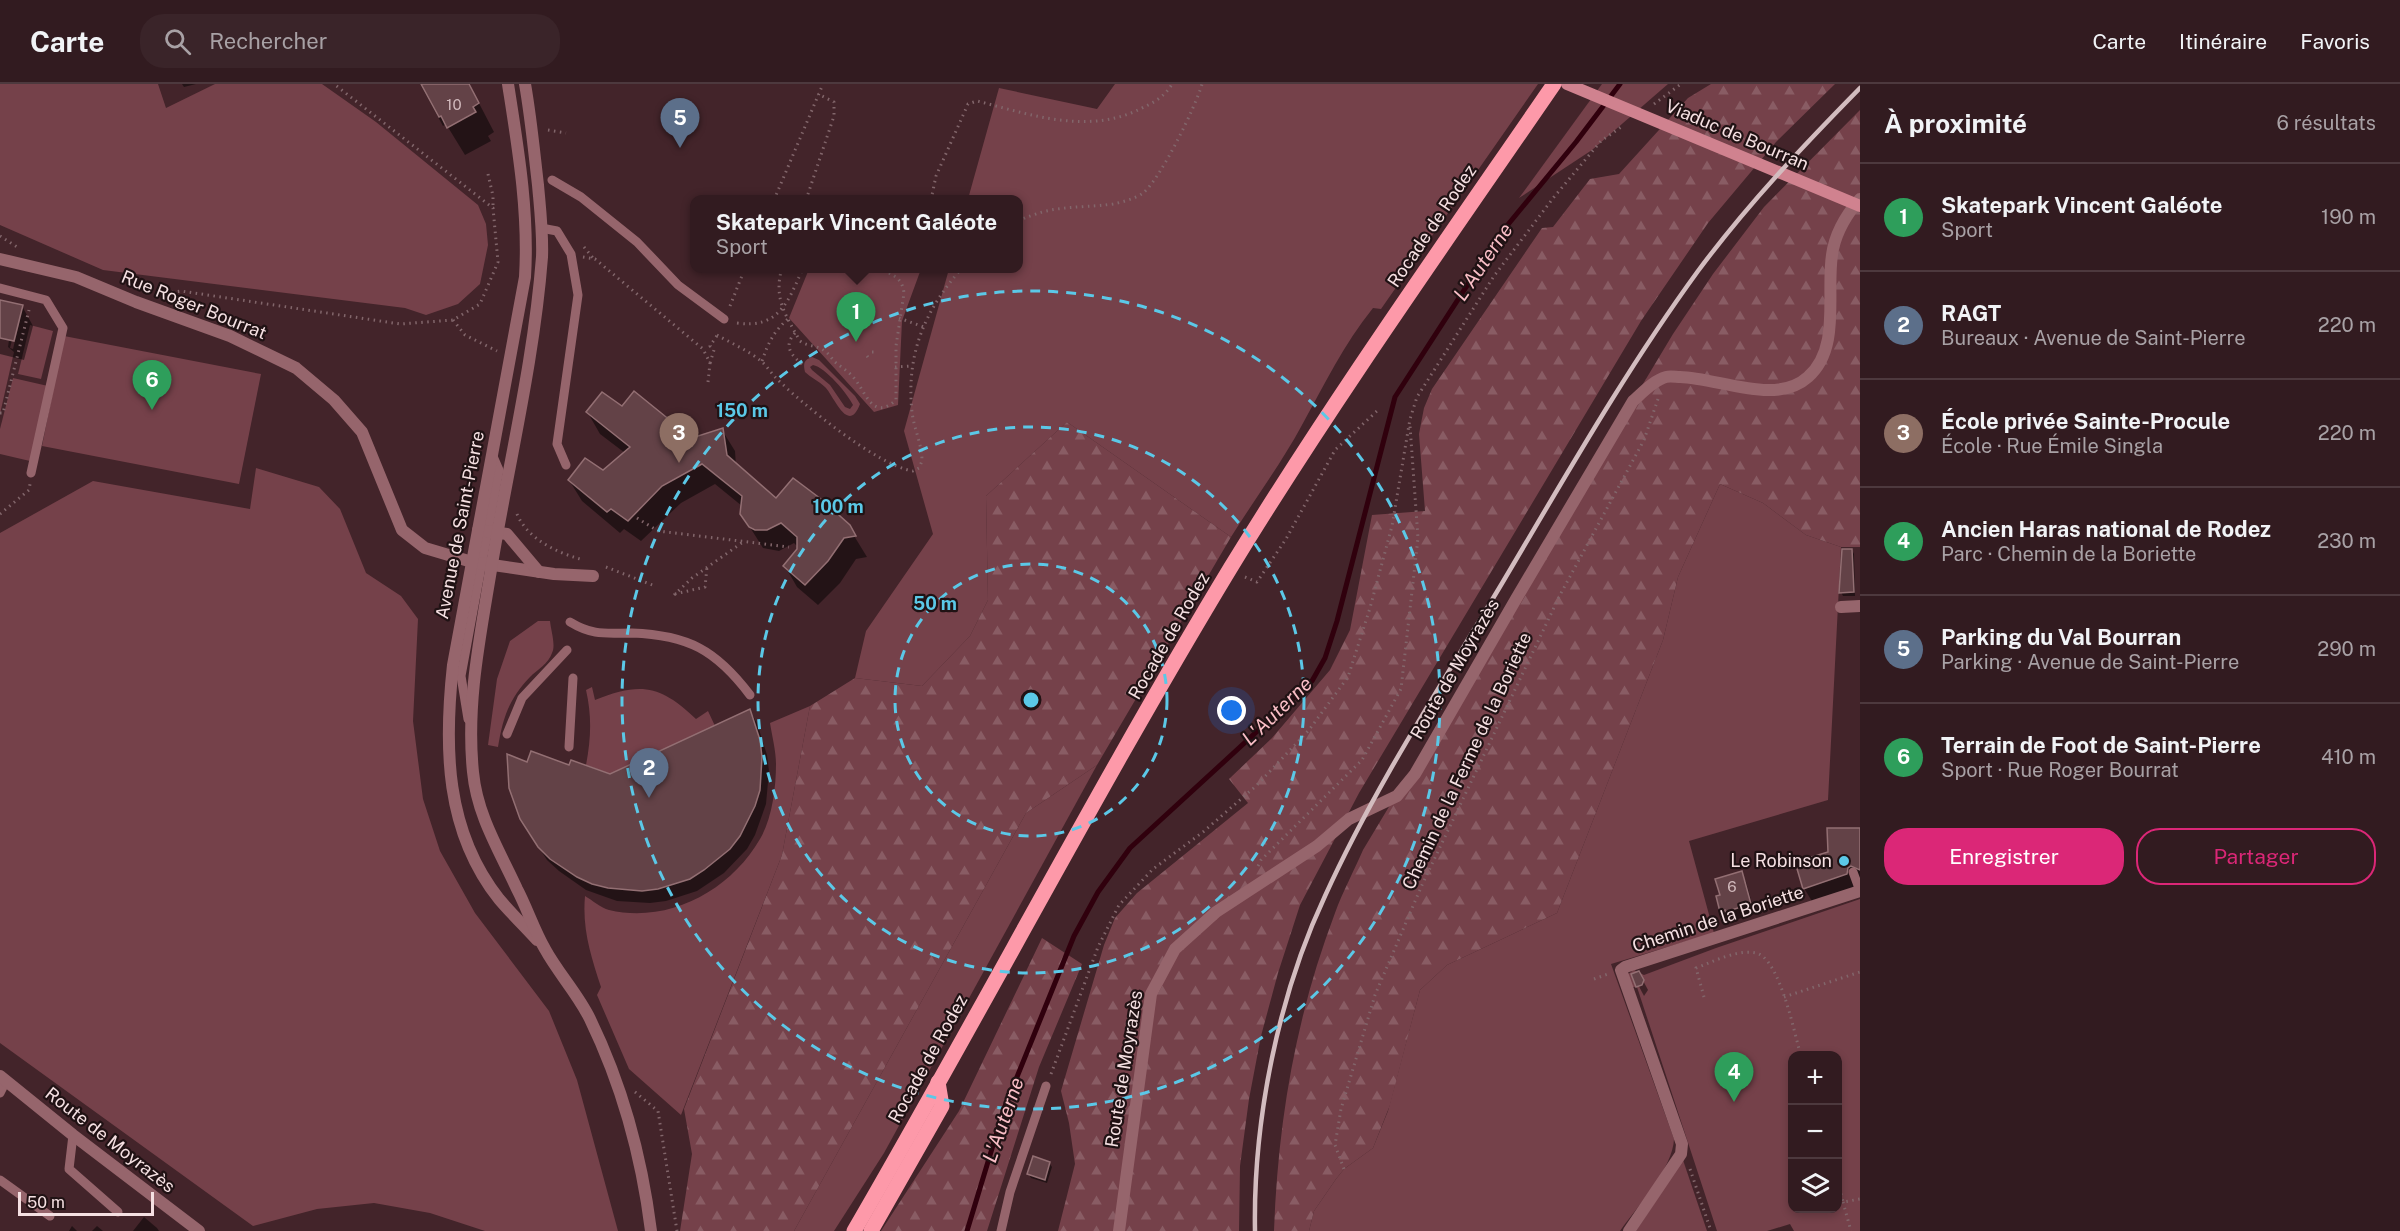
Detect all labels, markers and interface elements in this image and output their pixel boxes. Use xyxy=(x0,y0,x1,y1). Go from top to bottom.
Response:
search box xyxy=(140,14,560,68)
text: Carte xyxy=(30,25,104,58)
icon: search xyxy=(161,25,194,58)
text: Rechercher xyxy=(209,28,327,54)
text: Carte xyxy=(2092,29,2146,54)
text: Itinéraire xyxy=(2179,29,2267,54)
text: Favoris xyxy=(2300,29,2370,54)
street label: Viaduc de Bourran xyxy=(1662,95,1812,174)
house number: 10 xyxy=(446,96,462,113)
pin: 5 xyxy=(660,98,700,148)
text: À proximité xyxy=(1884,108,2027,139)
text: 6 résultats xyxy=(2276,111,2376,135)
street label: Rocade de Rodez xyxy=(1383,160,1480,291)
text: Skatepark Vincent Galéote xyxy=(1941,192,2222,218)
popup xyxy=(690,195,1023,273)
text: 1 xyxy=(1899,205,1908,229)
text: 190 m xyxy=(2321,205,2376,229)
text: Skatepark Vincent Galéote xyxy=(716,209,997,235)
text: Sport xyxy=(1941,218,1993,242)
water label: L'Auterne xyxy=(1448,219,1518,305)
text: Sport xyxy=(716,235,768,259)
street label: Rue Roger Bourrat xyxy=(119,266,270,343)
pin: 1 xyxy=(836,292,876,342)
text: RAGT xyxy=(1941,300,2001,326)
text: 2 xyxy=(1897,313,1910,337)
text: 220 m xyxy=(2318,313,2376,337)
text: Bureaux · Avenue de Saint-Pierre xyxy=(1941,326,2246,350)
pin: 6 xyxy=(132,360,172,410)
text: 150 m xyxy=(716,400,768,421)
text: École privée Sainte-Procule xyxy=(1941,408,2230,434)
pin: 3 xyxy=(660,414,698,463)
text: 3 xyxy=(1897,421,1910,445)
text: 220 m xyxy=(2318,421,2376,445)
street label: Avenue de Saint-Pierre xyxy=(431,429,488,621)
text: École · Rue Émile Singla xyxy=(1941,434,2163,458)
text: 100 m xyxy=(812,496,864,517)
text: Ancien Haras national de Rodez xyxy=(1941,516,2271,542)
text: 4 xyxy=(1897,529,1910,553)
text: 230 m xyxy=(2317,529,2376,553)
text: Parc · Chemin de la Boriette xyxy=(1941,542,2196,566)
street label: Rocade de Rodez xyxy=(1124,568,1213,703)
text: 50 m xyxy=(913,593,957,614)
street label: Route de Moyrazès xyxy=(1406,595,1503,743)
text: Parking du Val Bourran xyxy=(1941,624,2181,650)
street label: Chemin de la Ferme de la Boriette xyxy=(1398,629,1536,893)
text: 5 xyxy=(1897,637,1910,661)
text: 290 m xyxy=(2317,637,2376,661)
text: Parking · Avenue de Saint-Pierre xyxy=(1941,650,2239,674)
water label: L'Auterne xyxy=(1237,672,1317,750)
centre of rings xyxy=(1021,690,1041,710)
your location xyxy=(1217,696,1246,725)
text: Terrain de Foot de Saint-Pierre xyxy=(1941,732,2261,758)
text: 6 xyxy=(1897,745,1910,769)
text: 410 m xyxy=(2321,745,2376,769)
pin: 2 xyxy=(630,748,668,798)
text: Sport · Rue Roger Bourrat xyxy=(1941,758,2179,782)
button: Enregistrer xyxy=(1884,828,2124,885)
button: Partager xyxy=(2136,828,2376,885)
place label: Le Robinson xyxy=(1730,850,1832,871)
marker: Le Robinson xyxy=(1837,854,1851,868)
house number: 6 xyxy=(1727,878,1737,895)
street label: Chemin de la Boriette xyxy=(1629,881,1806,956)
street label: Route de Moyrazès xyxy=(1101,989,1146,1149)
street label: Rocade de Rodez xyxy=(884,991,971,1126)
map controls xyxy=(1788,1051,1842,1213)
button: + xyxy=(1788,1051,1842,1105)
pin: 4 xyxy=(1714,1052,1754,1102)
water label: L'Auterne xyxy=(977,1074,1029,1166)
street label: Route de Moyrazès xyxy=(41,1083,179,1197)
button: − xyxy=(1788,1105,1842,1159)
button: layers xyxy=(1788,1159,1842,1213)
scale bar xyxy=(18,1189,154,1216)
text: 50 m xyxy=(27,1193,65,1212)

